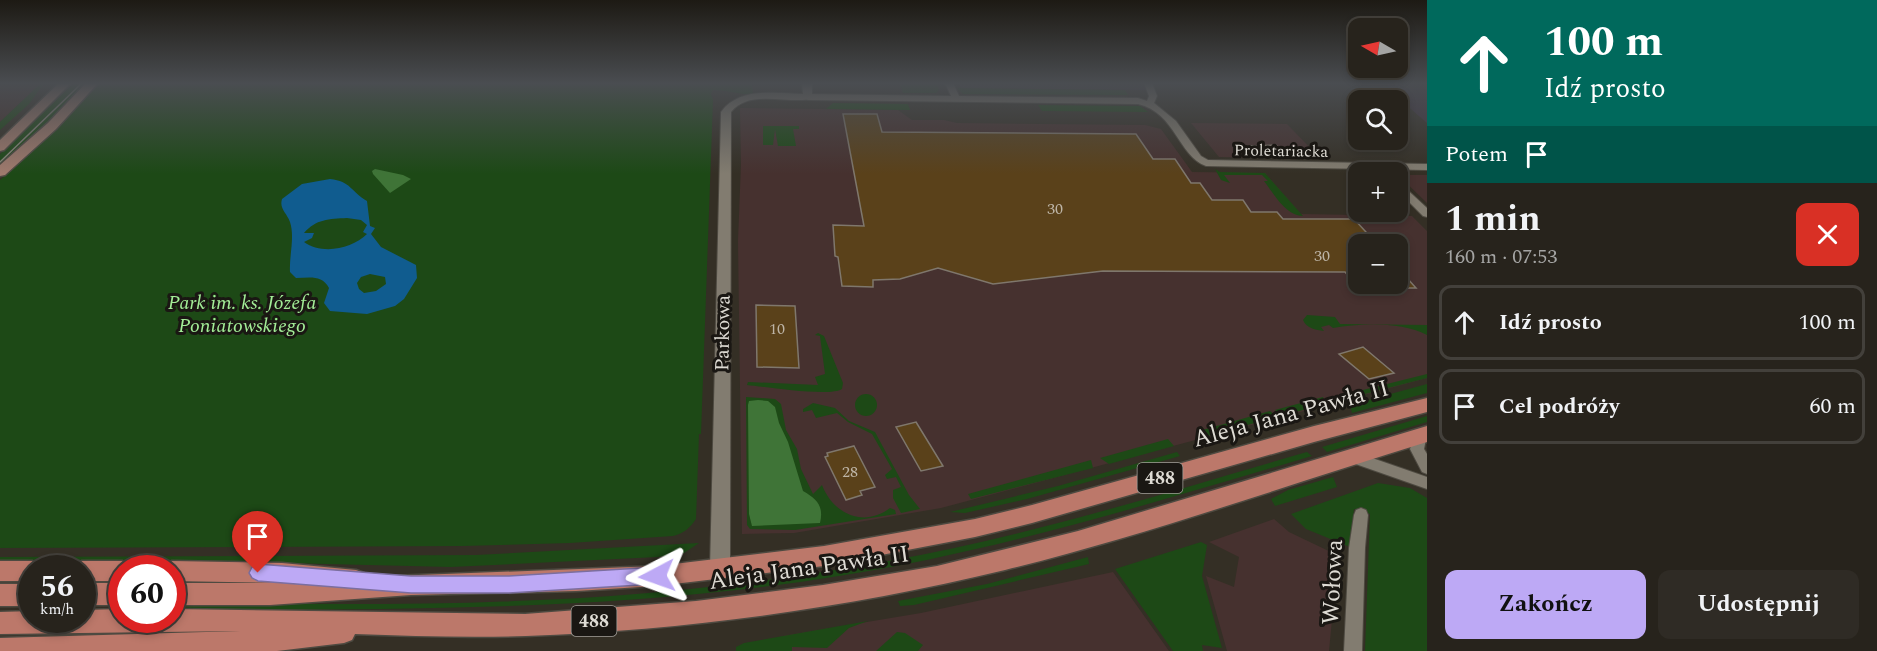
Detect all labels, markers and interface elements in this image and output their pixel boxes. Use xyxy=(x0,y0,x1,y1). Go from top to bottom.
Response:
text: 100 m xyxy=(1544,11,1663,74)
north arrow xyxy=(1348,18,1408,78)
map controls xyxy=(1348,18,1408,294)
icon: ahead xyxy=(1445,24,1523,102)
text: Idź prosto xyxy=(1544,68,1666,110)
button: search xyxy=(1348,90,1408,150)
street label: Proletariacka xyxy=(1234,138,1329,164)
text: Potem xyxy=(1445,138,1508,171)
icon: arrive xyxy=(1520,138,1553,171)
button: + xyxy=(1348,162,1408,222)
text: 1 min xyxy=(1445,192,1541,247)
house number: 30 xyxy=(1047,197,1063,221)
button: close xyxy=(1796,203,1859,266)
button: − xyxy=(1348,234,1408,294)
text: 160 m · 07:53 xyxy=(1445,242,1557,272)
house number: 30 xyxy=(1314,244,1330,268)
park label: Park im. ks. Józefa Poniatowskiego xyxy=(168,288,316,341)
street label: Parkowa xyxy=(707,294,739,371)
icon: ahead xyxy=(1448,306,1481,339)
text: Idź prosto xyxy=(1499,306,1602,339)
text: 100 m xyxy=(1799,306,1856,339)
house number: 10 xyxy=(769,317,785,341)
street label: Aleja Jana Pawła II xyxy=(1189,370,1393,458)
icon: arrive xyxy=(1448,390,1481,423)
text: Cel podróży xyxy=(1499,390,1619,423)
text: 60 m xyxy=(1810,390,1856,423)
house number: 28 xyxy=(842,460,858,484)
road number: 488 xyxy=(1138,463,1182,493)
pin xyxy=(232,511,283,573)
icon: arrive xyxy=(241,520,274,553)
street label: Aleja Jana Pawła II xyxy=(707,536,911,600)
street label: Wołowa xyxy=(1313,538,1353,626)
position arrow xyxy=(625,544,689,608)
speed limit sign: 60 xyxy=(108,555,186,633)
text: 56 xyxy=(40,564,74,610)
button: Zakończ xyxy=(1445,570,1646,639)
button: Udostępnij xyxy=(1658,570,1859,639)
text: km/h xyxy=(40,598,74,621)
road number: 488 xyxy=(572,606,616,636)

